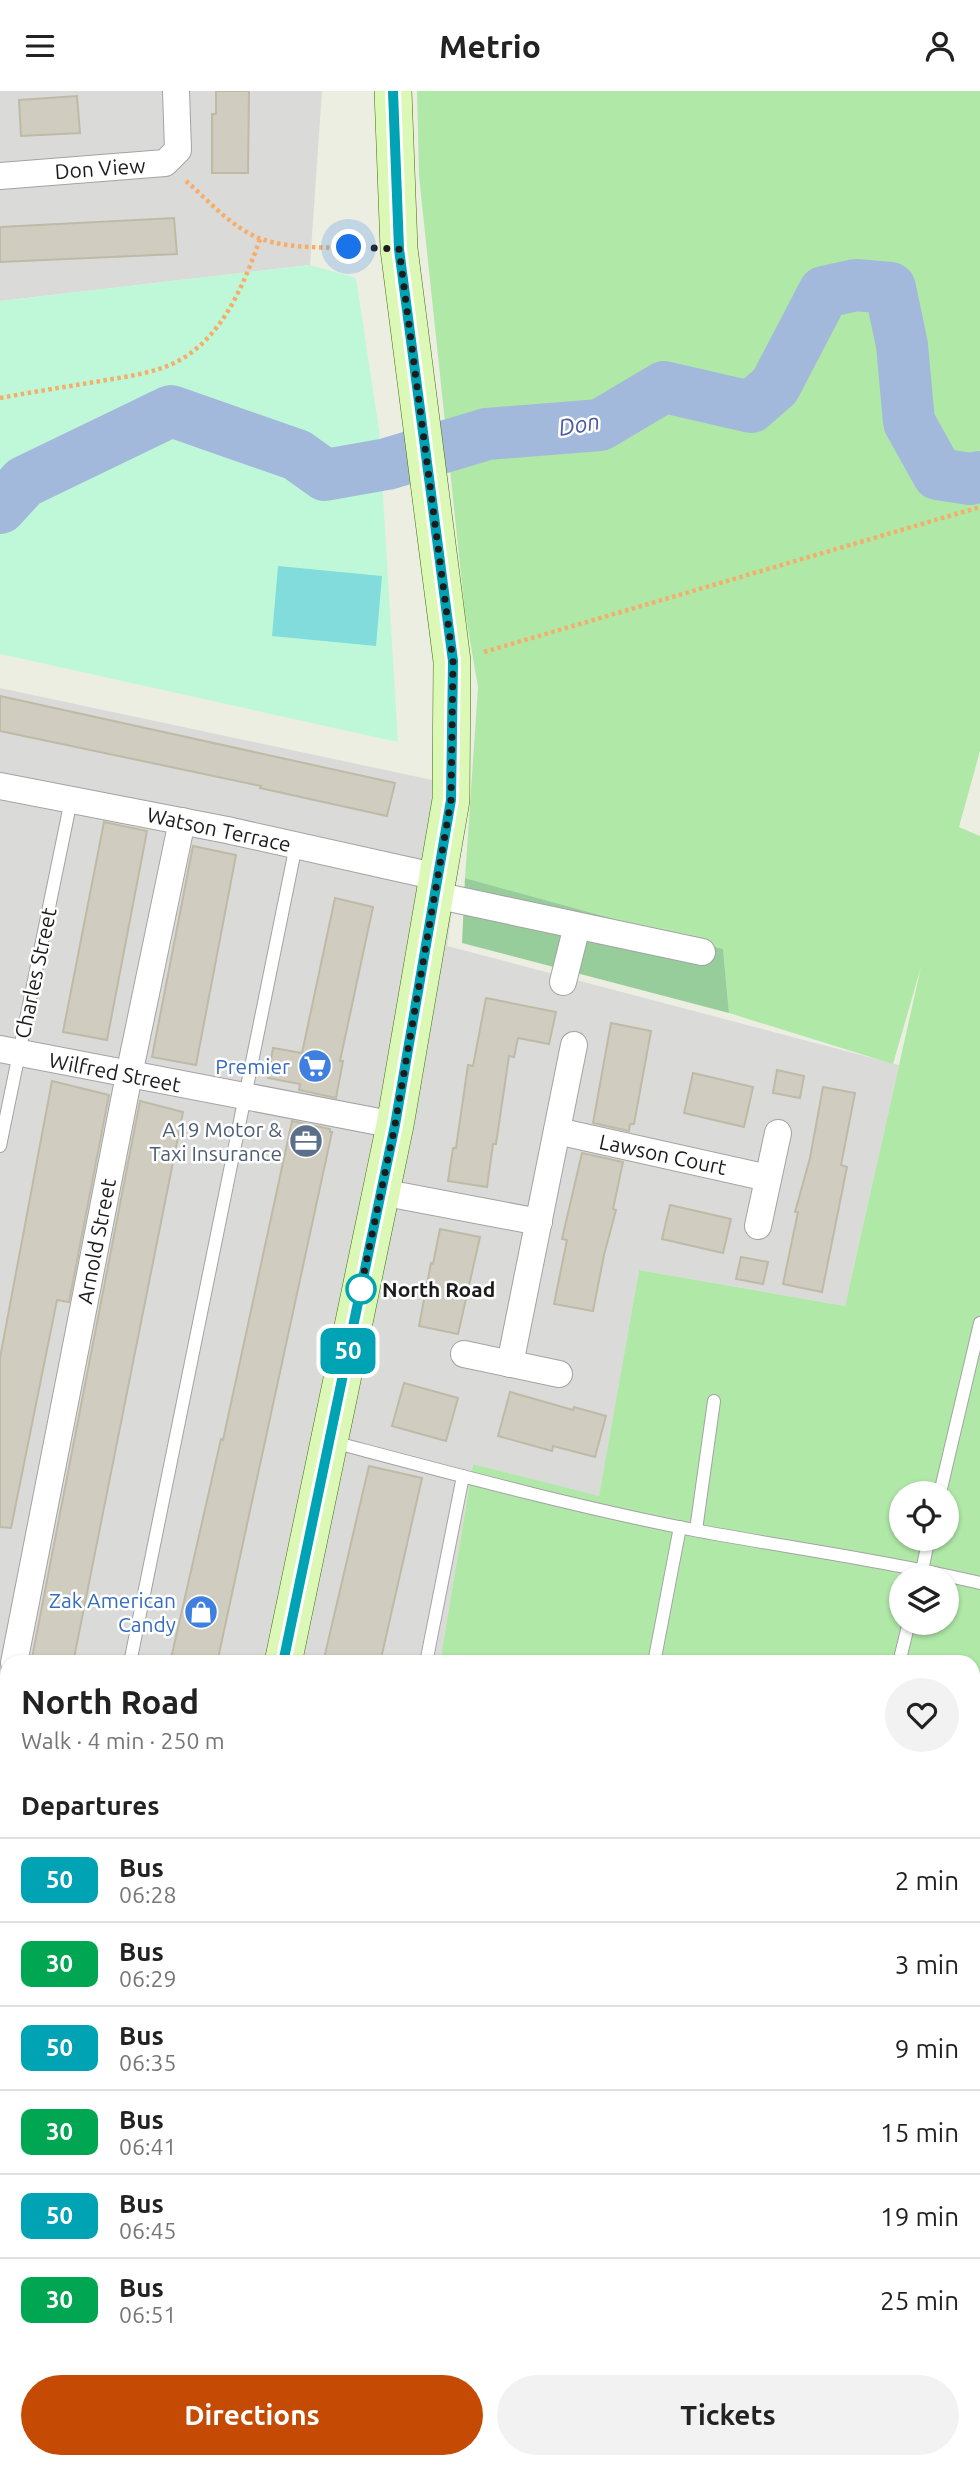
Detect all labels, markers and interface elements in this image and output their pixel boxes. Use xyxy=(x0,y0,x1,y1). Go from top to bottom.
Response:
icon: menu xyxy=(21,27,59,65)
icon: person xyxy=(921,27,959,65)
text: Metrio xyxy=(439,28,541,64)
street label: Don View xyxy=(54,153,146,183)
your location xyxy=(331,229,366,264)
water label: Don xyxy=(556,408,602,440)
street label: Watson Terrace xyxy=(145,802,293,856)
street label: Charles Street xyxy=(9,905,61,1041)
street label: Wilfred Street xyxy=(47,1047,183,1097)
supermarket icon: Premier xyxy=(296,1047,334,1085)
place label: Premier xyxy=(215,1054,290,1078)
place label: A19 Motor & Taxi Insurance xyxy=(149,1117,282,1165)
office icon: A19 Motor & Taxi Insurance xyxy=(287,1122,325,1160)
street label: Lawson Court xyxy=(597,1129,729,1179)
street label: Arnold Street xyxy=(72,1176,120,1306)
marker: North Road xyxy=(346,1274,376,1304)
place label: North Road xyxy=(382,1277,495,1301)
line badge: 50 xyxy=(316,1328,380,1374)
text: 50 xyxy=(334,1337,362,1364)
map controls xyxy=(889,1481,959,1635)
button: locate xyxy=(889,1481,959,1551)
button: layers xyxy=(889,1565,959,1635)
place label: Zak American Candy xyxy=(49,1588,176,1636)
shop icon: Zak American Candy xyxy=(182,1593,220,1631)
button: heart xyxy=(885,1678,959,1752)
text: North Road xyxy=(21,1683,199,1720)
text: Walk · 4 min · 250 m xyxy=(21,1728,225,1753)
text: Departures xyxy=(21,1791,159,1820)
text: Bus xyxy=(119,1853,164,1882)
text: 50 xyxy=(46,1866,73,1893)
text: 2 min xyxy=(895,1866,959,1895)
text: 06:28 xyxy=(119,1882,177,1907)
text: Bus xyxy=(119,1937,164,1966)
text: 30 xyxy=(46,1950,73,1977)
text: 3 min xyxy=(895,1950,959,1979)
text: 06:29 xyxy=(119,1966,177,1991)
text: Bus xyxy=(119,2021,164,2050)
text: 50 xyxy=(46,2034,73,2061)
text: 9 min xyxy=(895,2034,959,2063)
text: 06:35 xyxy=(119,2050,177,2075)
text: Bus xyxy=(119,2105,164,2134)
text: 30 xyxy=(46,2118,73,2145)
text: 15 min xyxy=(880,2118,959,2147)
text: 06:41 xyxy=(119,2134,177,2159)
text: Bus xyxy=(119,2189,164,2218)
text: 50 xyxy=(46,2202,73,2229)
text: 19 min xyxy=(880,2202,959,2231)
text: 06:45 xyxy=(119,2218,177,2243)
text: Bus xyxy=(119,2273,164,2302)
text: 30 xyxy=(46,2286,73,2313)
text: 25 min xyxy=(880,2286,959,2315)
text: 06:51 xyxy=(119,2302,177,2327)
button: Directions xyxy=(21,2375,483,2455)
button: Tickets xyxy=(497,2375,959,2455)

